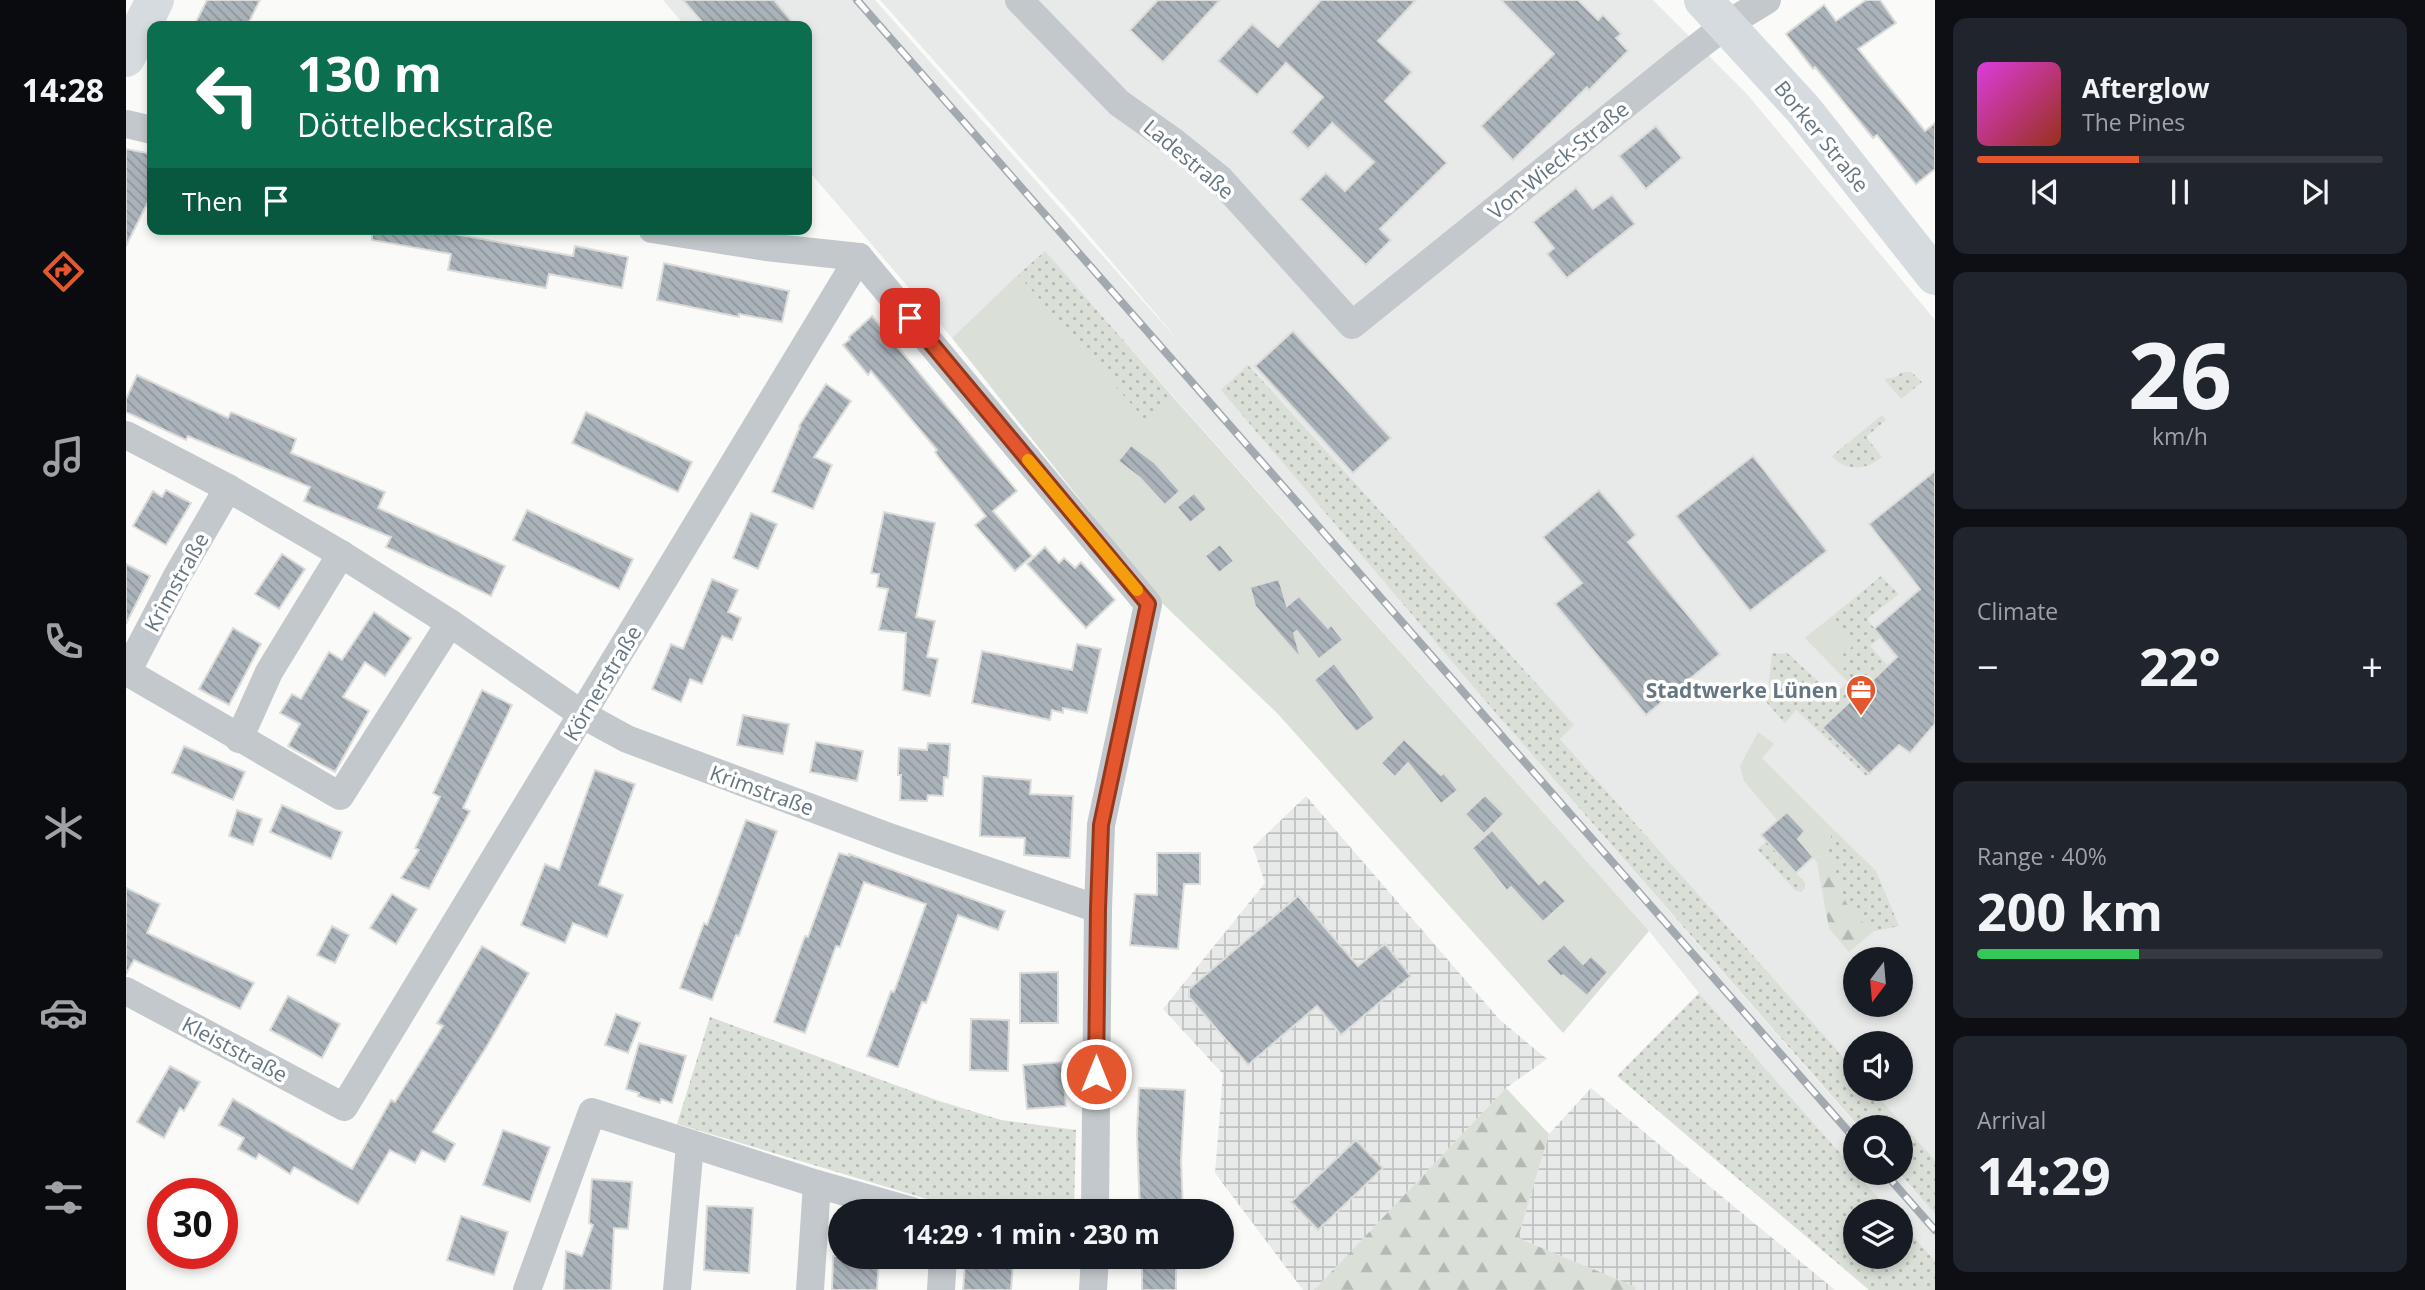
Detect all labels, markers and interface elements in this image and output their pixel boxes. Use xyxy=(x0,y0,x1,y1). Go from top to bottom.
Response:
text: 130 m xyxy=(297,40,442,106)
icon: left xyxy=(182,49,273,140)
text: 14:28 xyxy=(22,68,104,111)
text: Afterglow xyxy=(2082,70,2209,106)
street label: Borker Straße xyxy=(1768,74,1876,198)
street label: Von-Wieck-Straße xyxy=(1482,95,1634,225)
text: Döttelbeckstraße xyxy=(297,103,553,146)
text: The Pines xyxy=(2082,106,2185,138)
street label: Ladestraße xyxy=(1138,113,1240,205)
icon: previous xyxy=(2026,173,2064,211)
icon: pause xyxy=(2161,173,2199,211)
icon: next xyxy=(2296,173,2334,211)
icon: arrive xyxy=(257,182,295,220)
text: Then xyxy=(182,183,243,219)
icon: directions xyxy=(39,247,88,296)
pin xyxy=(880,288,940,348)
icon: arrive xyxy=(891,299,929,337)
text: 26 xyxy=(2128,312,2232,436)
text: km/h xyxy=(2152,420,2208,452)
icon: music xyxy=(39,432,88,481)
street label: Krimstraße xyxy=(137,528,215,636)
text: Climate xyxy=(1977,595,2058,627)
icon: phone xyxy=(39,617,88,666)
street label: Körnerstraße xyxy=(557,620,647,746)
text: 22° xyxy=(2139,630,2221,701)
text: − xyxy=(1977,640,1999,692)
text: + xyxy=(2361,640,2383,692)
office icon: Stadtwerke Lünen xyxy=(1844,673,1878,717)
place label: Stadtwerke Lünen xyxy=(1646,676,1838,704)
street label: Krimstraße xyxy=(706,758,818,822)
icon: climate xyxy=(39,803,88,852)
text: Range · 40% xyxy=(1977,840,2107,872)
text: 200 km xyxy=(1977,875,2163,946)
north arrow xyxy=(1843,947,1913,1017)
map controls xyxy=(1843,947,1913,1269)
icon: car xyxy=(39,988,88,1037)
street label: Kleiststraße xyxy=(177,1010,293,1088)
button: sound xyxy=(1843,1031,1913,1101)
position arrow xyxy=(1059,1037,1133,1111)
text: Arrival xyxy=(1977,1104,2046,1136)
button: search xyxy=(1843,1115,1913,1185)
text: 14:29 xyxy=(1977,1139,2111,1210)
icon: filters xyxy=(39,1173,88,1222)
speed limit sign: 30 xyxy=(147,1178,238,1269)
button: layers xyxy=(1843,1199,1913,1269)
text: 14:29 · 1 min · 230 m xyxy=(902,1216,1160,1252)

